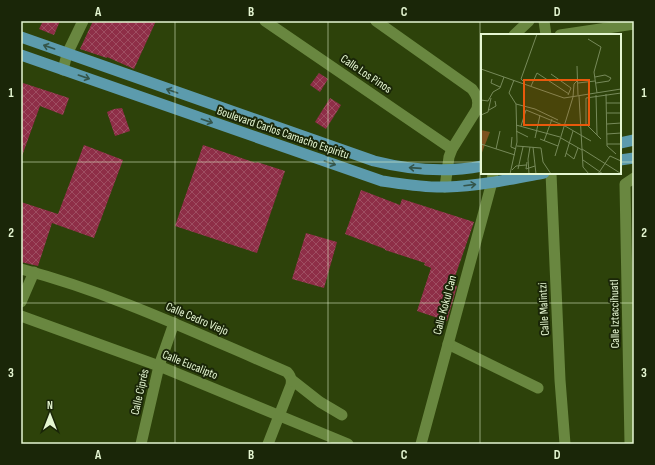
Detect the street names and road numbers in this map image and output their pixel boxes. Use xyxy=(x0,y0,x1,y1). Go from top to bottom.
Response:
street label: Calle Los Pinos xyxy=(337,51,395,97)
street label: Boulevard Carlos Camacho Espíritu xyxy=(215,103,351,163)
street label: Calle Kokul Can xyxy=(430,274,460,336)
street label: Calle Iztaccíhuatl xyxy=(607,279,623,349)
street label: Calle Malintzi xyxy=(535,282,553,336)
street label: Calle Cedro Viejo xyxy=(163,299,231,339)
street label: Calle Eucalipto xyxy=(160,347,220,383)
street label: Calle Ciprés xyxy=(127,367,153,417)

